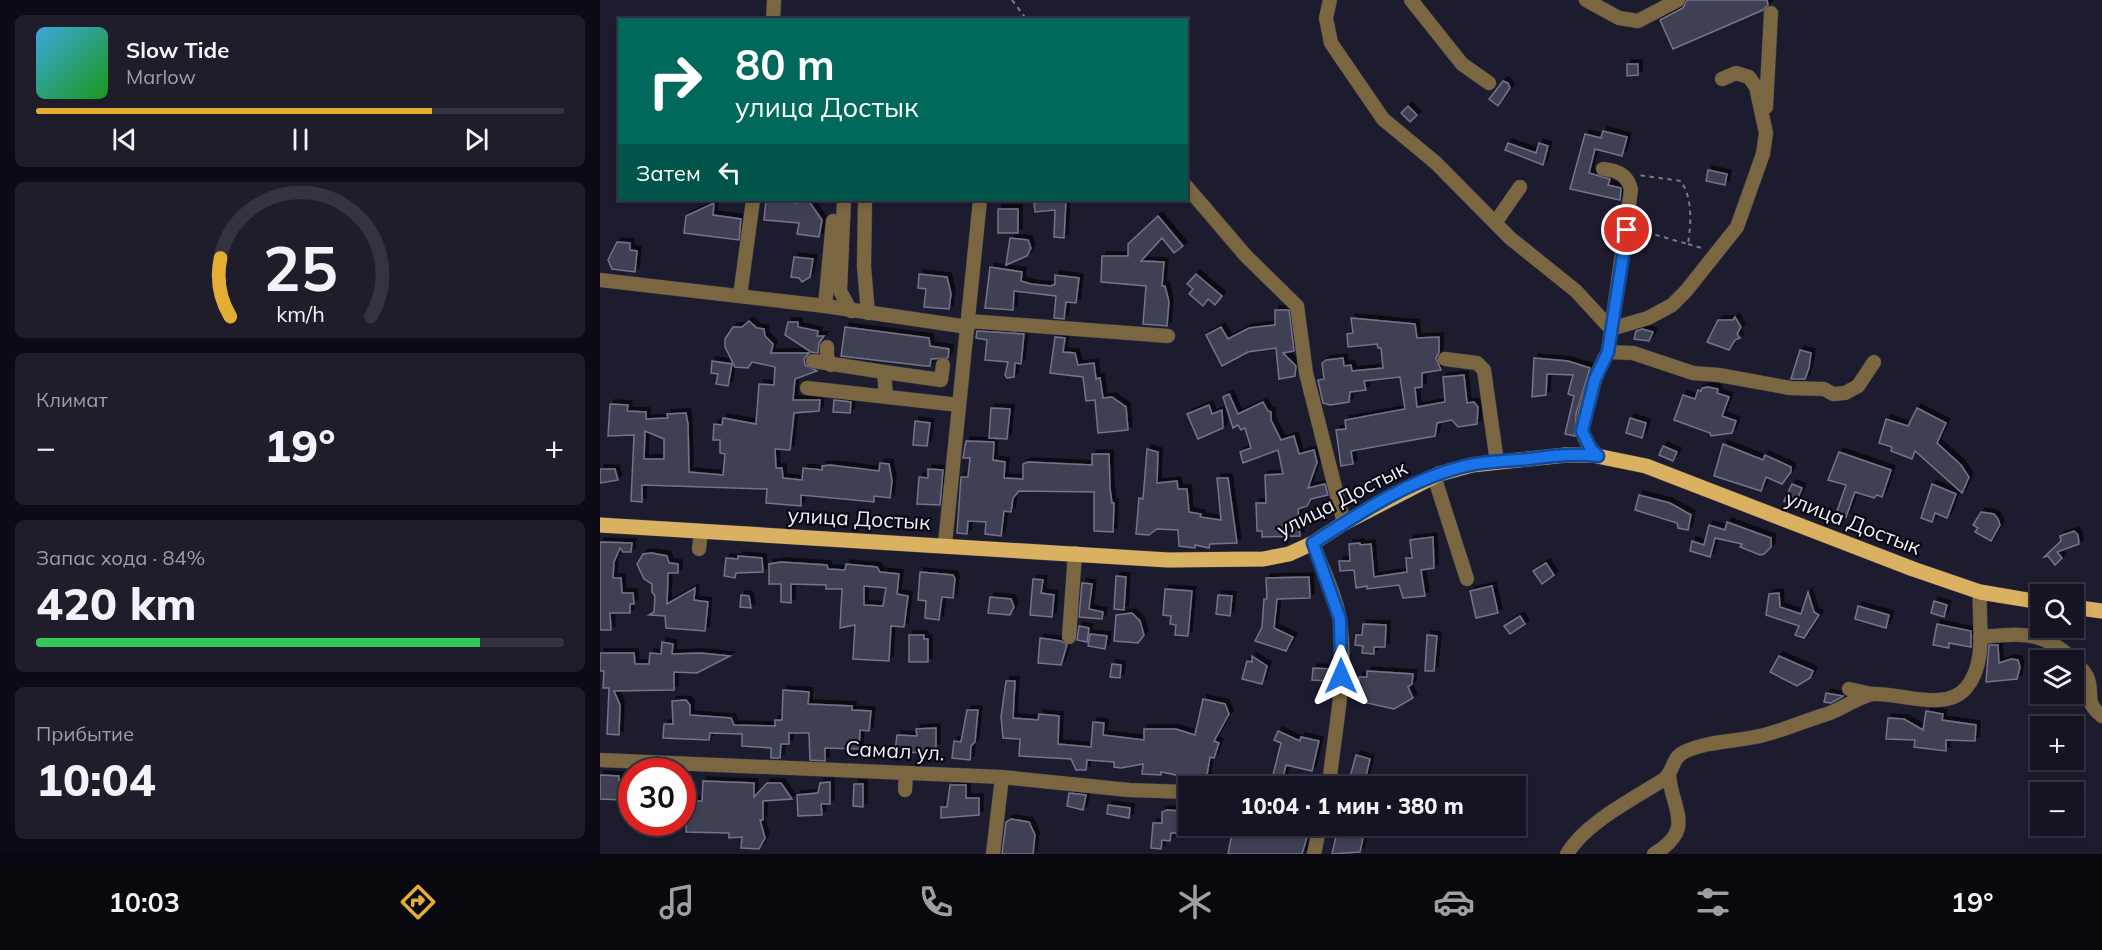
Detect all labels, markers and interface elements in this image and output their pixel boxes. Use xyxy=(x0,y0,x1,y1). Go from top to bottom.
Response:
text: Slow Tide xyxy=(126,36,229,64)
text: 80 m xyxy=(735,38,835,91)
icon: right xyxy=(636,42,714,120)
text: Marlow xyxy=(126,64,196,89)
text: улица Достык xyxy=(735,90,919,124)
icon: previous xyxy=(108,123,141,156)
icon: pause xyxy=(284,123,317,156)
icon: next xyxy=(460,123,493,156)
icon: left xyxy=(713,156,746,189)
text: Затем xyxy=(636,159,701,187)
pin xyxy=(1601,204,1652,255)
icon: arrive xyxy=(1610,213,1643,246)
text: 25 xyxy=(263,228,337,307)
text: km/h xyxy=(276,300,324,327)
text: Климат xyxy=(36,387,108,412)
text: 19° xyxy=(264,417,336,473)
text: − xyxy=(36,426,56,467)
text: + xyxy=(544,426,564,467)
street label: улица Достык xyxy=(1272,454,1412,542)
street label: улица Достык xyxy=(1782,484,1925,560)
street label: улица Достык xyxy=(787,501,932,535)
text: Запас хода · 84% xyxy=(36,545,205,570)
text: 420 km xyxy=(36,575,197,631)
map controls xyxy=(2030,584,2084,836)
button: search xyxy=(2030,584,2084,638)
position arrow xyxy=(1309,644,1373,708)
button: layers xyxy=(2030,650,2084,704)
button: + xyxy=(2030,716,2084,770)
text: Прибытие xyxy=(36,721,134,746)
street label: Самал ул. xyxy=(845,734,945,766)
text: 10:04 xyxy=(36,751,156,807)
speed limit sign: 30 xyxy=(618,758,696,836)
button: − xyxy=(2030,782,2084,836)
text: 10:04 · 1 мин · 380 m xyxy=(1240,792,1464,820)
icon: directions xyxy=(397,881,439,923)
icon: music xyxy=(656,881,698,923)
icon: phone xyxy=(915,881,957,923)
icon: climate xyxy=(1174,881,1216,923)
icon: car xyxy=(1433,881,1475,923)
icon: filters xyxy=(1692,881,1734,923)
text: 10:03 xyxy=(108,885,180,919)
text: 19° xyxy=(1951,885,1993,919)

